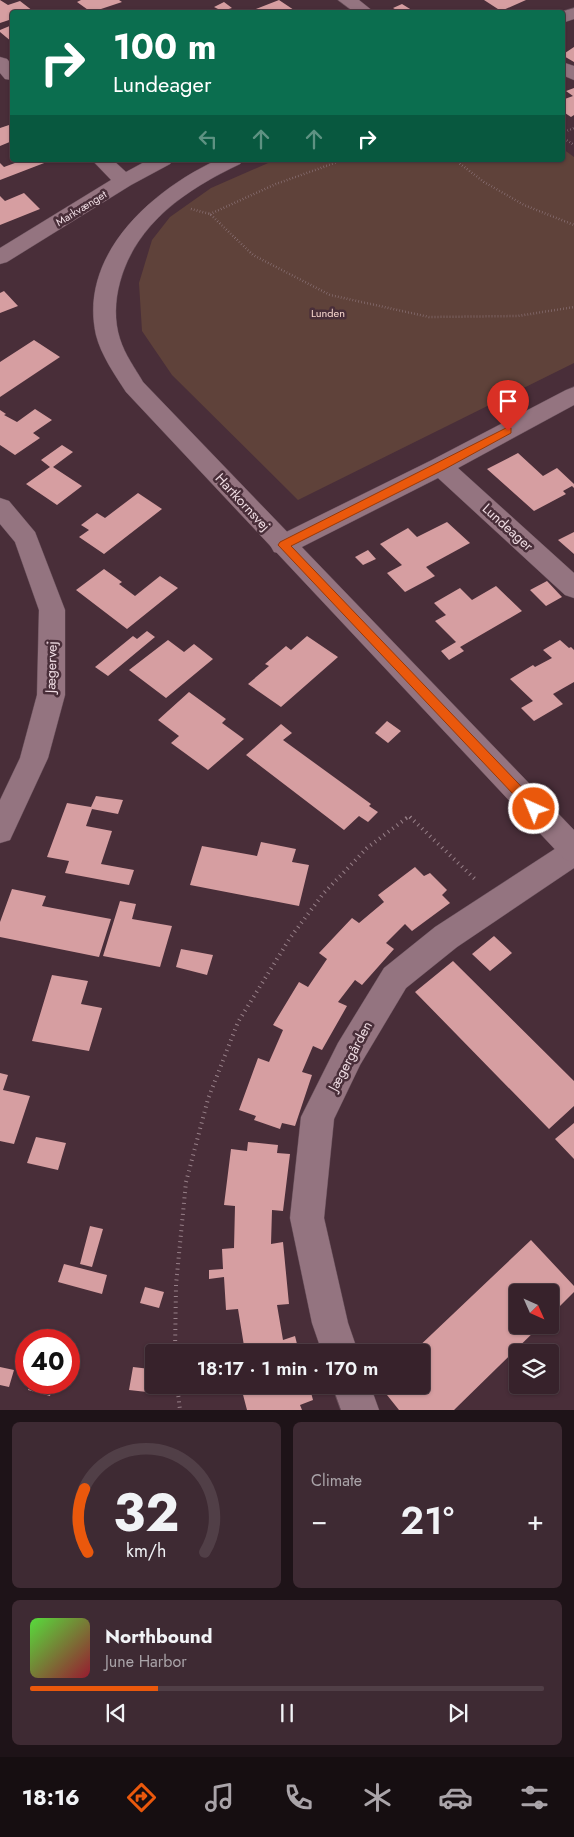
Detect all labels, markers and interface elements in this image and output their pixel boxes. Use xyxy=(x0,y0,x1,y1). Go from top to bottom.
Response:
text: 100 m xyxy=(113,22,216,72)
icon: right xyxy=(30,30,95,95)
text: Lundeager xyxy=(113,68,211,100)
icon: left xyxy=(194,125,222,153)
icon: ahead xyxy=(247,125,275,153)
icon: ahead xyxy=(300,125,328,153)
icon: right xyxy=(353,125,381,153)
street label: Markvænget xyxy=(52,186,110,230)
park label: Lunden xyxy=(311,305,345,321)
pin xyxy=(487,380,529,431)
icon: arrive xyxy=(494,387,522,415)
street label: Hartkornsvej xyxy=(211,469,275,535)
street label: Lundeager xyxy=(478,499,538,556)
street label: Jægervej xyxy=(40,641,62,695)
position arrow xyxy=(507,782,559,834)
street label: Jægergården xyxy=(322,1017,377,1096)
north arrow xyxy=(509,1284,559,1334)
map controls xyxy=(509,1284,559,1394)
speed limit sign: 40 xyxy=(15,1329,80,1394)
button: layers xyxy=(509,1344,559,1394)
text: 18:17 · 1 min · 170 m xyxy=(197,1355,378,1382)
text: Climate xyxy=(311,1469,362,1492)
text: 32 xyxy=(113,1475,180,1551)
text: 21° xyxy=(400,1493,454,1548)
text: − xyxy=(311,1500,328,1541)
text: + xyxy=(527,1500,544,1541)
text: km/h xyxy=(126,1538,167,1564)
text: Northbound xyxy=(105,1623,212,1650)
text: June Harbor xyxy=(105,1650,187,1673)
icon: previous xyxy=(102,1699,130,1727)
icon: pause xyxy=(273,1699,301,1727)
icon: next xyxy=(444,1699,472,1727)
icon: directions xyxy=(124,1780,159,1815)
icon: music xyxy=(202,1780,237,1815)
icon: phone xyxy=(281,1780,316,1815)
icon: climate xyxy=(360,1780,395,1815)
icon: car xyxy=(438,1780,473,1815)
icon: filters xyxy=(517,1780,552,1815)
text: 18:16 xyxy=(22,1781,80,1813)

